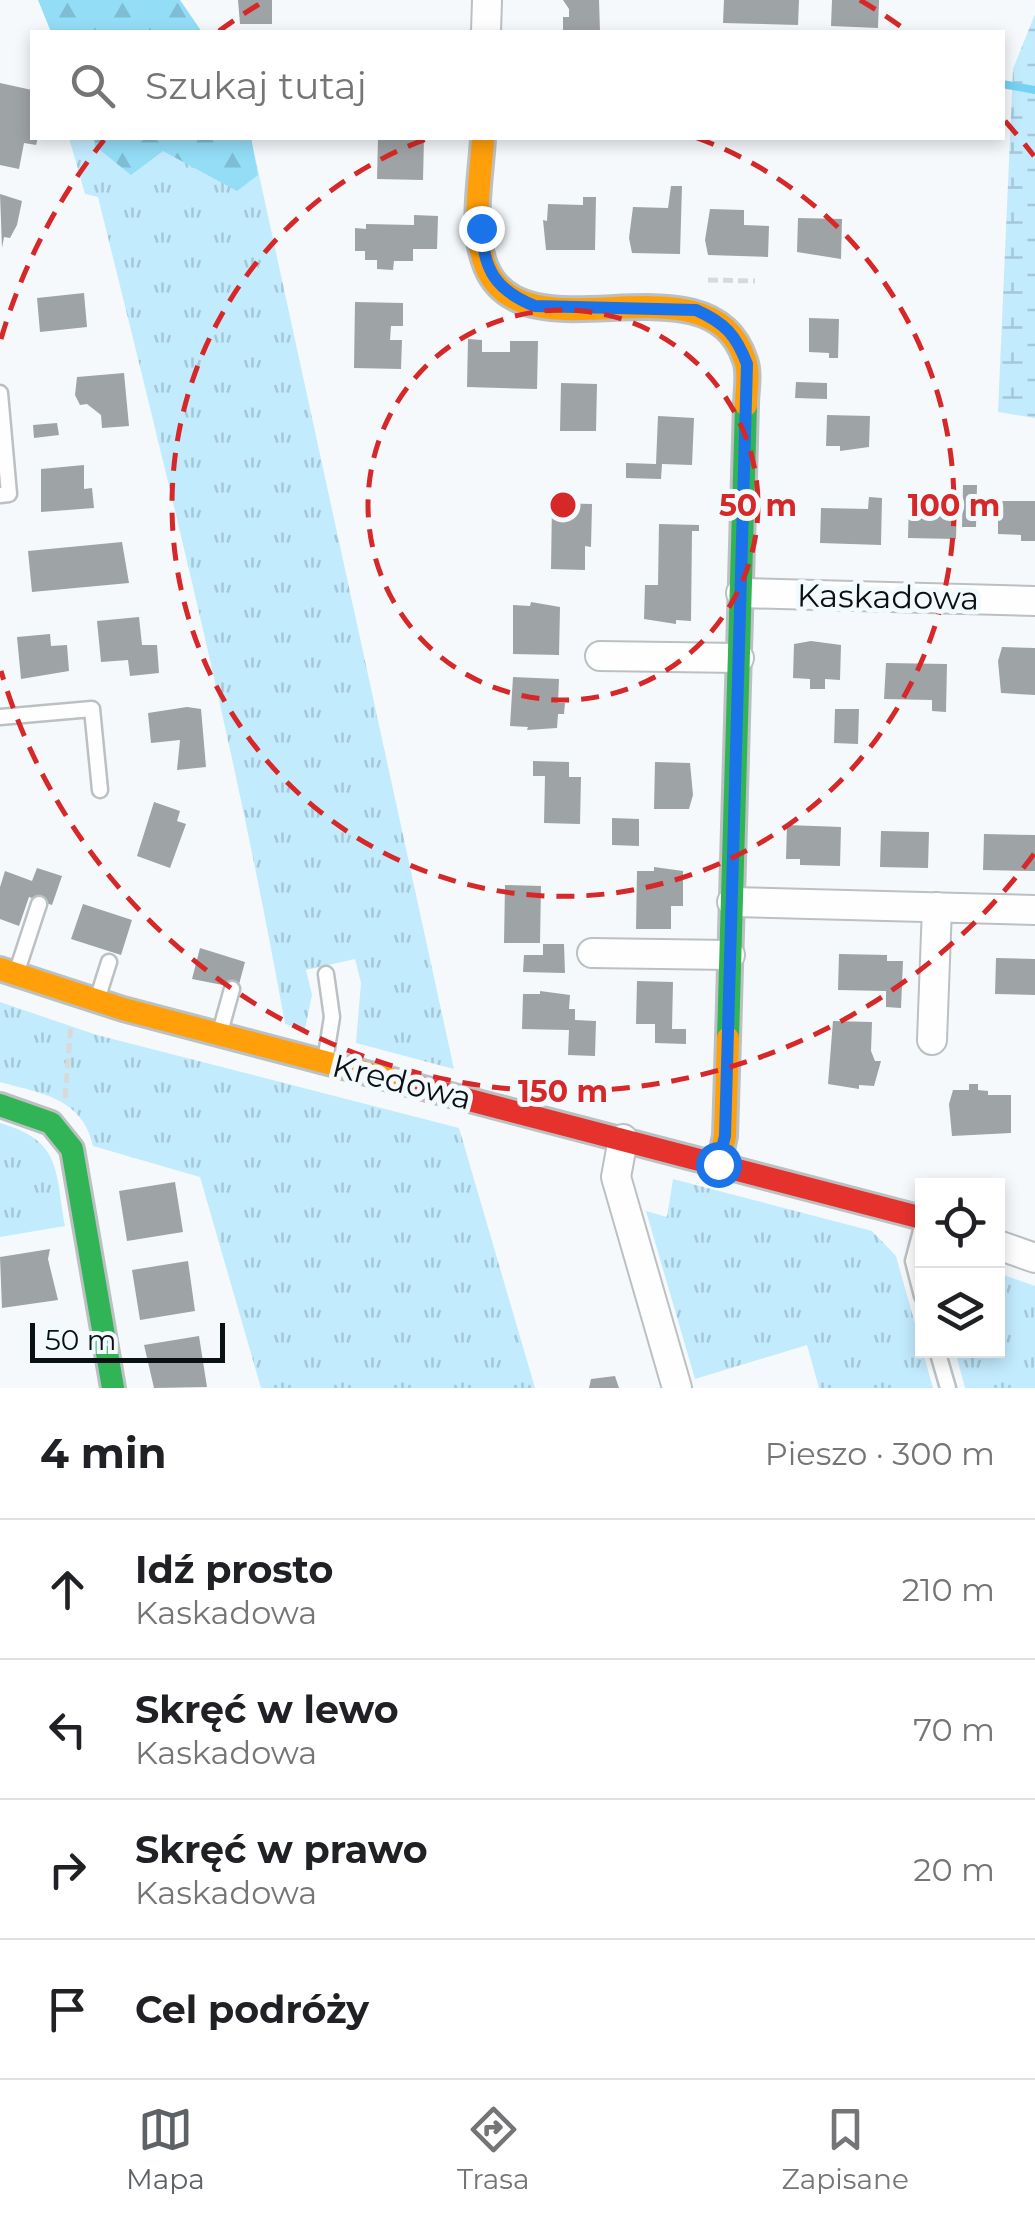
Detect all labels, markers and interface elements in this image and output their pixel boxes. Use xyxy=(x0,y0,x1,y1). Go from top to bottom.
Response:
search box xyxy=(30,30,1005,140)
icon: search xyxy=(65,58,120,113)
text: Szukaj tutaj xyxy=(145,62,367,109)
route end xyxy=(459,206,505,252)
centre of rings xyxy=(545,487,581,523)
text: 50 m xyxy=(719,487,797,524)
text: 100 m xyxy=(908,487,1000,524)
street label: Kaskadowa xyxy=(797,575,979,618)
street label: Kredowa xyxy=(329,1045,476,1118)
text: 150 m xyxy=(518,1073,608,1110)
route start xyxy=(696,1142,742,1188)
map controls xyxy=(915,1178,1005,1358)
button: locate xyxy=(915,1178,1005,1268)
button: layers xyxy=(915,1268,1005,1358)
scale bar xyxy=(30,1318,225,1362)
text: 50 m xyxy=(45,1323,116,1357)
text: 4 min xyxy=(40,1427,167,1479)
text: Pieszo · 300 m xyxy=(765,1434,995,1473)
text: Idź prosto xyxy=(135,1546,333,1593)
icon: ahead xyxy=(40,1562,95,1617)
text: 210 m xyxy=(902,1570,995,1609)
text: Kaskadowa xyxy=(135,1593,317,1632)
text: Skręć w lewo xyxy=(135,1686,399,1733)
icon: left xyxy=(40,1702,95,1757)
text: 70 m xyxy=(913,1710,995,1749)
text: Kaskadowa xyxy=(135,1733,317,1772)
text: Skręć w prawo xyxy=(135,1826,428,1873)
icon: right xyxy=(40,1842,95,1897)
text: 20 m xyxy=(913,1850,995,1889)
text: Kaskadowa xyxy=(135,1873,317,1912)
icon: arrive xyxy=(40,1982,95,2037)
text: Cel podróży xyxy=(135,1986,369,2033)
tab: Mapa xyxy=(126,2102,205,2196)
tab: Trasa xyxy=(457,2102,529,2196)
tab: Zapisane xyxy=(782,2102,909,2196)

